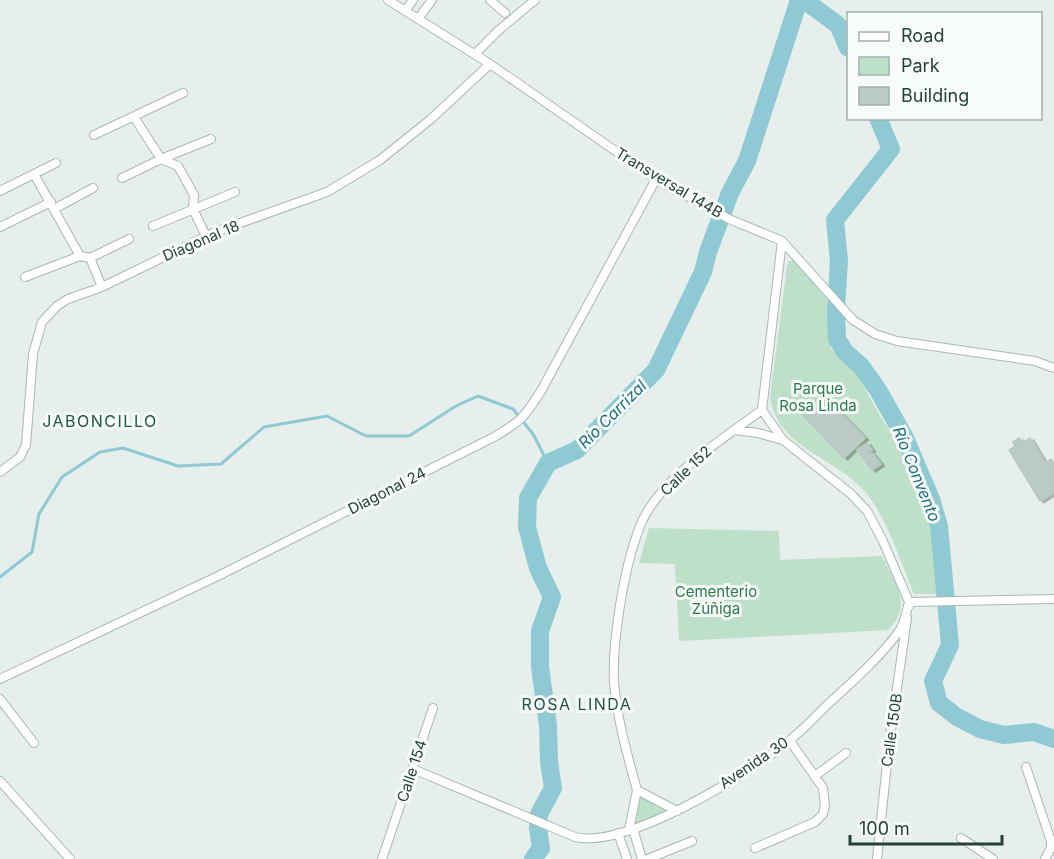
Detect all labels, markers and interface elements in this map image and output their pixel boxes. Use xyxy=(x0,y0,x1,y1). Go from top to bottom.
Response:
legend xyxy=(847,12,1042,120)
text: Road xyxy=(901,25,944,46)
text: Park xyxy=(901,55,940,76)
text: Building xyxy=(901,85,969,106)
street label: Transversal 144B xyxy=(612,143,726,222)
street label: Diagonal 18 xyxy=(160,216,242,265)
water label: Río Carrizal xyxy=(574,376,650,452)
park label: Parque Rosa Linda xyxy=(779,379,857,415)
district label: JABONCILLO xyxy=(42,411,158,431)
water label: Río Convento xyxy=(889,424,945,524)
street label: Calle 152 xyxy=(656,442,715,500)
street label: Diagonal 24 xyxy=(345,463,429,518)
park label: Cementerio Zúñiga xyxy=(675,582,757,618)
street label: Calle 150B xyxy=(877,692,906,768)
district label: ROSA LINDA xyxy=(522,694,632,714)
street label: Avenida 30 xyxy=(716,733,792,793)
street label: Calle 154 xyxy=(393,737,431,804)
scale bar xyxy=(850,808,1002,846)
text: 100 m xyxy=(859,818,910,839)

